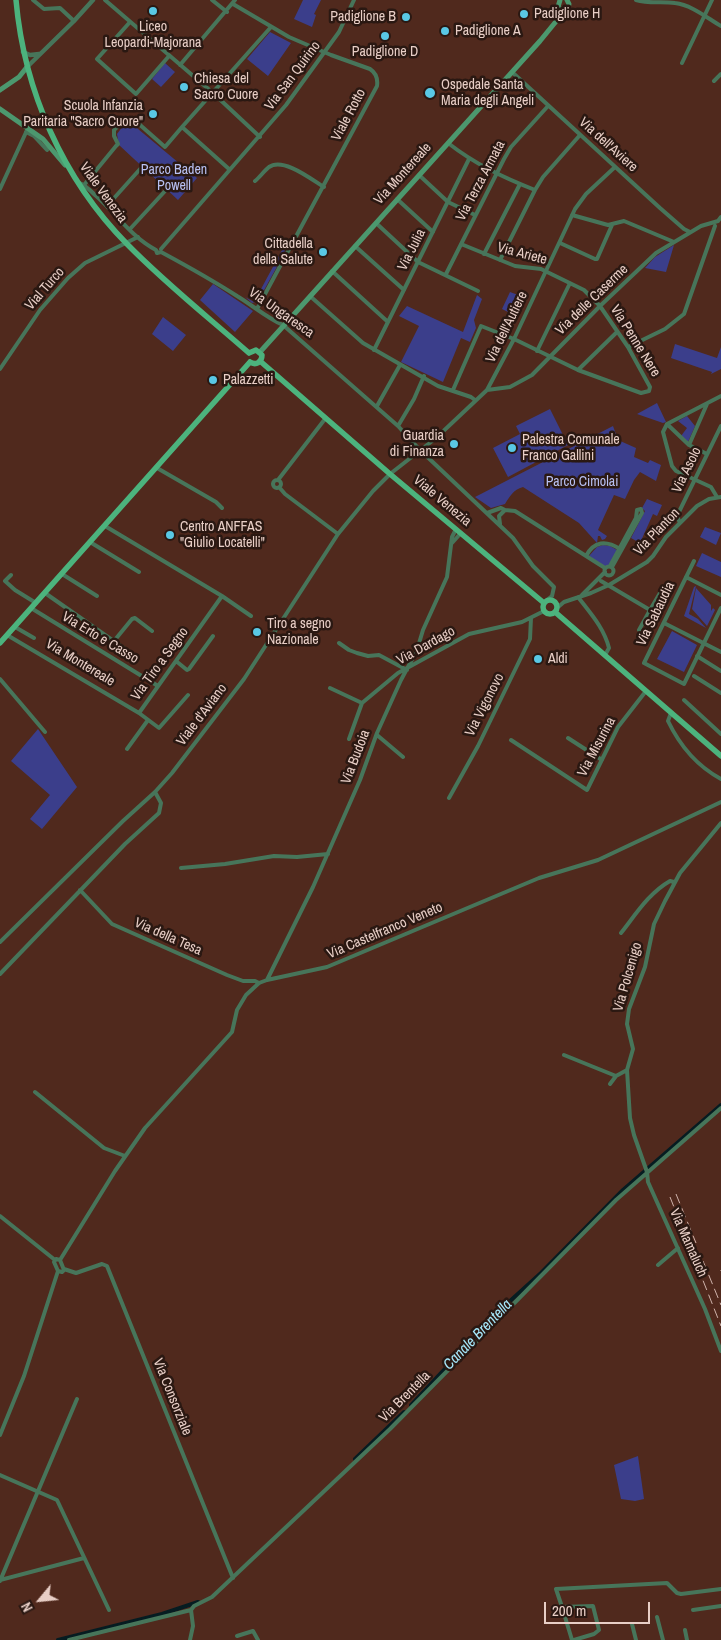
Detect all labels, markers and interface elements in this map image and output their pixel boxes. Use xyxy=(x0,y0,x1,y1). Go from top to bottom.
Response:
marker: Liceo Leopardi-Majorana xyxy=(147,5,159,17)
place label: Padiglione H xyxy=(534,6,600,22)
marker: Padiglione H xyxy=(518,8,530,20)
place label: Padiglione B xyxy=(330,9,396,25)
marker: Padiglione B xyxy=(400,11,412,23)
place label: Liceo Leopardi-Majorana xyxy=(105,19,201,52)
place label: Padiglione A xyxy=(455,23,521,39)
marker: Padiglione A xyxy=(439,25,451,37)
marker: Padiglione D xyxy=(379,30,391,42)
street label: Via San Quirino xyxy=(262,38,324,114)
place label: Padiglione D xyxy=(352,44,418,60)
place label: Chiesa del Sacro Cuore xyxy=(194,71,258,104)
place label: Ospedale Santa Maria degli Angeli xyxy=(441,77,534,110)
marker: Chiesa del Sacro Cuore xyxy=(178,81,190,93)
street label: Viale Rotto xyxy=(328,86,370,144)
marker: Ospedale Santa Maria degli Angeli xyxy=(423,86,437,100)
place label: Scuola Infanzia Paritaria "Sacro Cuore" xyxy=(23,98,143,130)
marker: Scuola Infanzia Paritaria "Sacro Cuore" xyxy=(147,108,159,120)
street label: Via dell'Aviere xyxy=(575,114,641,176)
street label: Via Terza Armata xyxy=(453,138,509,224)
street label: Via Montereale xyxy=(371,140,435,208)
street label: Viale Venezia xyxy=(75,159,131,227)
park label: Parco Baden Powell xyxy=(141,162,207,194)
street label: Via Julia xyxy=(394,226,430,274)
place label: Cittadella della Salute xyxy=(253,236,313,268)
street label: Via Ariete xyxy=(495,239,549,269)
marker: Cittadella della Salute xyxy=(317,246,329,258)
street label: Via delle Caserme xyxy=(552,261,632,339)
street label: Vial Turco xyxy=(22,264,68,314)
street label: Via Ungaresca xyxy=(245,284,317,342)
street label: Via dell'Autiere xyxy=(483,289,531,365)
street label: Via Penne Nere xyxy=(606,302,664,380)
place label: Palazzetti xyxy=(223,372,273,388)
marker: Palazzetti xyxy=(207,374,219,386)
place label: Guardia di Finanza xyxy=(390,428,444,461)
place label: Palestra Comunale Franco Gallini xyxy=(522,432,620,464)
marker: Guardia di Finanza xyxy=(448,438,460,450)
marker: Palestra Comunale Franco Gallini xyxy=(506,442,518,454)
street label: Via Asolo xyxy=(669,444,705,496)
street label: Viale Venezia xyxy=(410,472,474,530)
park label: Parco Cimolai xyxy=(546,474,618,490)
street label: Via Planton xyxy=(630,505,684,559)
place label: Centro ANFFAS "Giulio Locatelli" xyxy=(180,519,265,552)
marker: Centro ANFFAS "Giulio Locatelli" xyxy=(164,529,176,541)
street label: Via Sabaudia xyxy=(633,579,679,649)
street label: Via Erto e Casso xyxy=(59,609,141,667)
place label: Tiro a segno Nazionale xyxy=(267,616,331,648)
street label: Via Dardago xyxy=(394,623,458,669)
street label: Via Tiro a Segno xyxy=(128,624,192,704)
marker: Tiro a segno Nazionale xyxy=(251,626,263,638)
street label: Via Montereale xyxy=(42,636,118,690)
place label: Aldi xyxy=(548,651,568,667)
marker: Aldi xyxy=(532,653,544,665)
street label: Via Vigonovo xyxy=(462,671,508,739)
street label: Viale d'Aviano xyxy=(173,681,231,749)
street label: Via Misurina xyxy=(574,714,620,780)
street label: Via Budoia xyxy=(338,728,374,786)
street label: Via Castelfranco Veneto xyxy=(325,899,445,963)
street label: Via della Tesa xyxy=(132,915,204,959)
street label: Via Polcenigo xyxy=(610,940,646,1014)
street label: Via Mamaluch xyxy=(665,1206,711,1280)
water label: Canale Brentella xyxy=(440,1296,516,1374)
street label: Via Consorziale xyxy=(149,1356,195,1438)
street label: Via Brentella xyxy=(376,1368,434,1426)
north arrow xyxy=(15,1575,65,1625)
scale bar xyxy=(546,1592,652,1624)
text: N xyxy=(17,1599,37,1615)
text: 200 m xyxy=(552,1600,586,1621)

